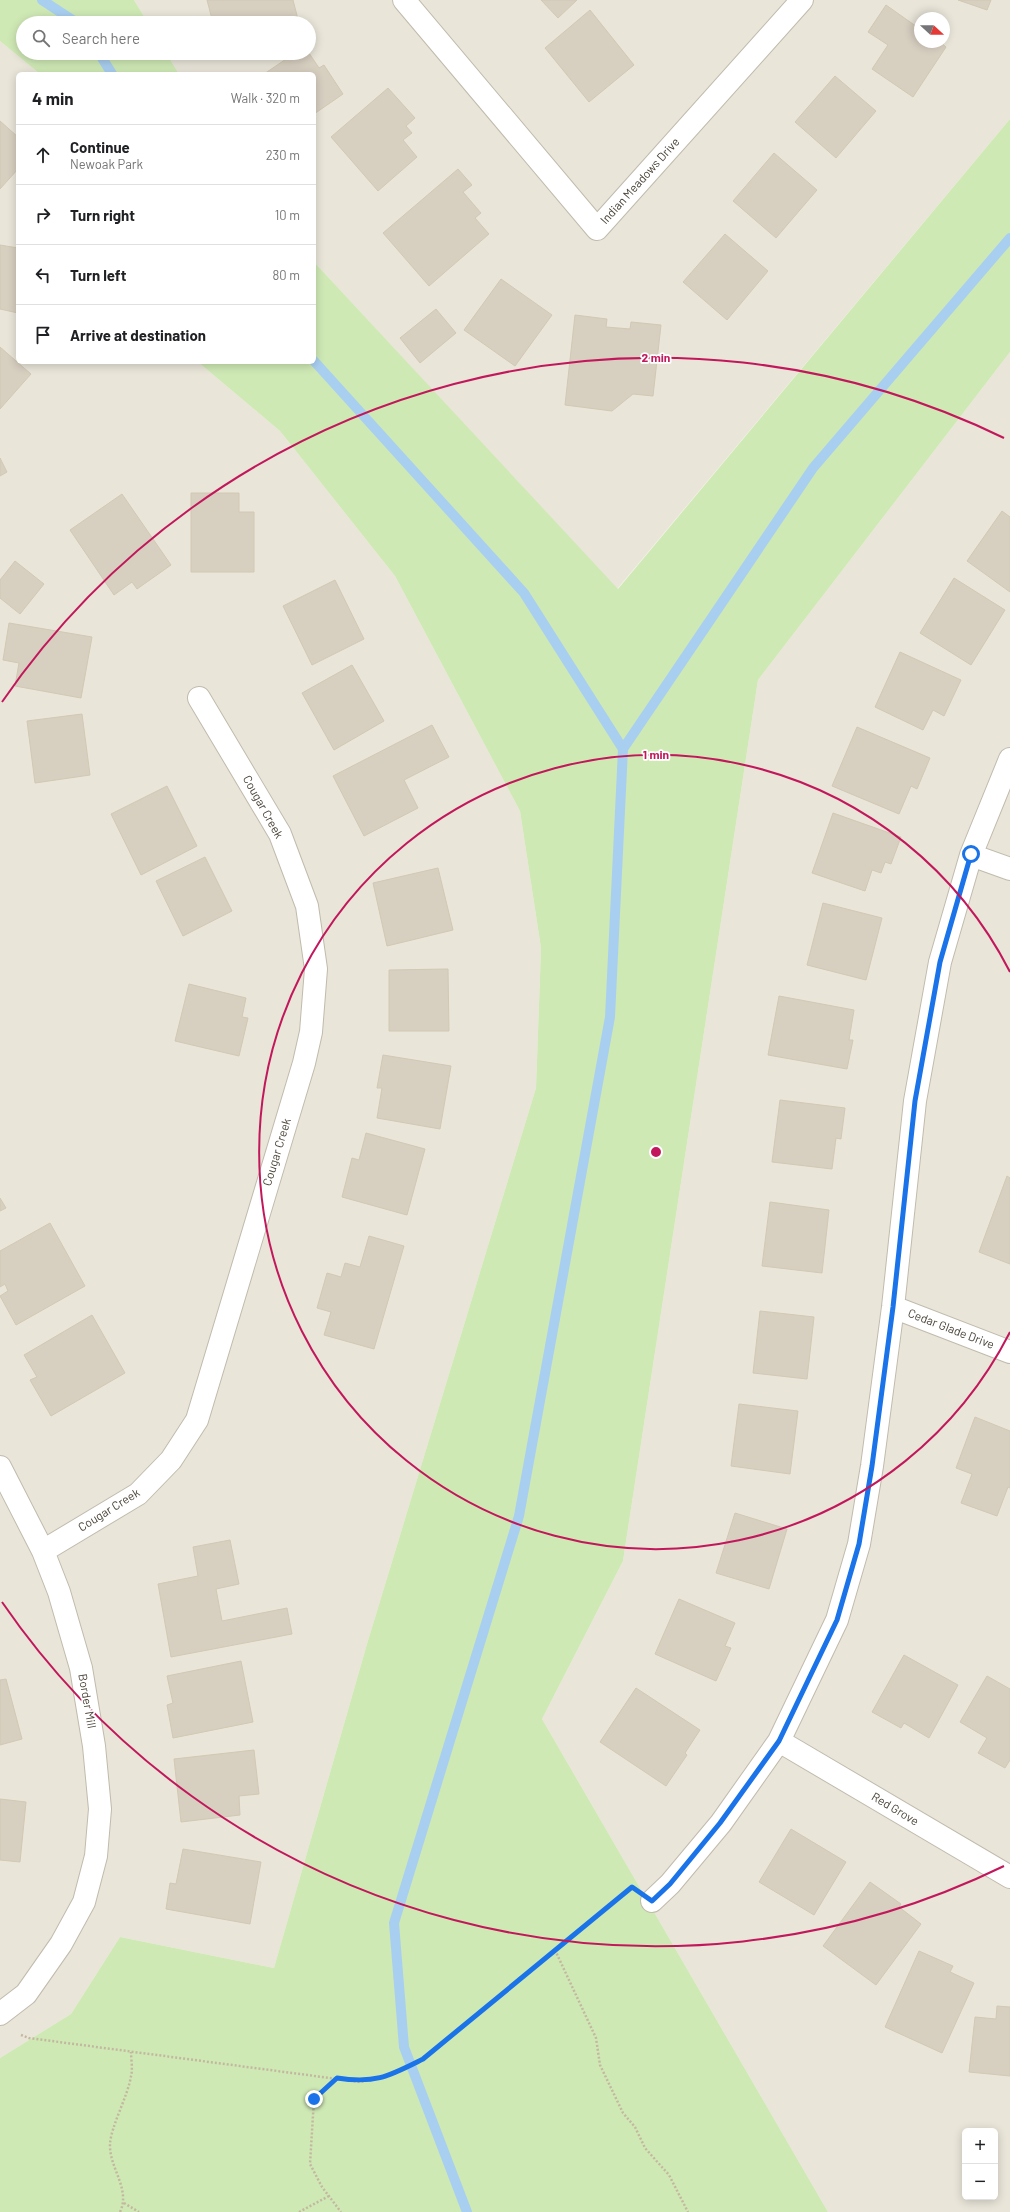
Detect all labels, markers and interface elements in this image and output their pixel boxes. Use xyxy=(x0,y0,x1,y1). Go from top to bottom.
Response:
north arrow xyxy=(914,12,950,48)
search box xyxy=(16,16,316,60)
icon: search xyxy=(30,27,52,49)
text: Search here xyxy=(62,29,140,47)
text: 4 min xyxy=(32,88,74,108)
text: Walk · 320 m xyxy=(231,90,300,106)
street label: Indian Meadows Drive xyxy=(597,134,682,226)
text: Continue xyxy=(70,138,130,156)
icon: ahead xyxy=(32,144,54,166)
text: 230 m xyxy=(266,147,300,163)
text: Newoak Park xyxy=(70,156,143,172)
icon: right xyxy=(32,204,54,226)
text: Turn right xyxy=(70,206,135,224)
text: 10 m xyxy=(275,207,300,223)
icon: left xyxy=(32,264,54,286)
text: Turn left xyxy=(70,266,126,284)
text: 80 m xyxy=(273,267,300,283)
icon: arrive xyxy=(32,324,54,346)
text: Arrive at destination xyxy=(70,326,206,344)
text: 2 min xyxy=(642,350,670,364)
text: 1 min xyxy=(643,747,669,761)
street label: Cougar Creek xyxy=(241,773,287,841)
route start xyxy=(962,845,980,863)
street label: Cougar Creek xyxy=(259,1116,293,1187)
centre of rings xyxy=(649,1145,663,1159)
street label: Cedar Glade Drive xyxy=(906,1305,997,1351)
street label: Cougar Creek xyxy=(75,1485,142,1534)
street label: Border Mill xyxy=(76,1672,100,1729)
street label: Red Grove xyxy=(869,1789,922,1828)
route end xyxy=(305,2090,323,2108)
map controls xyxy=(962,2128,998,2200)
button: + xyxy=(962,2128,998,2164)
button: − xyxy=(962,2164,998,2200)

